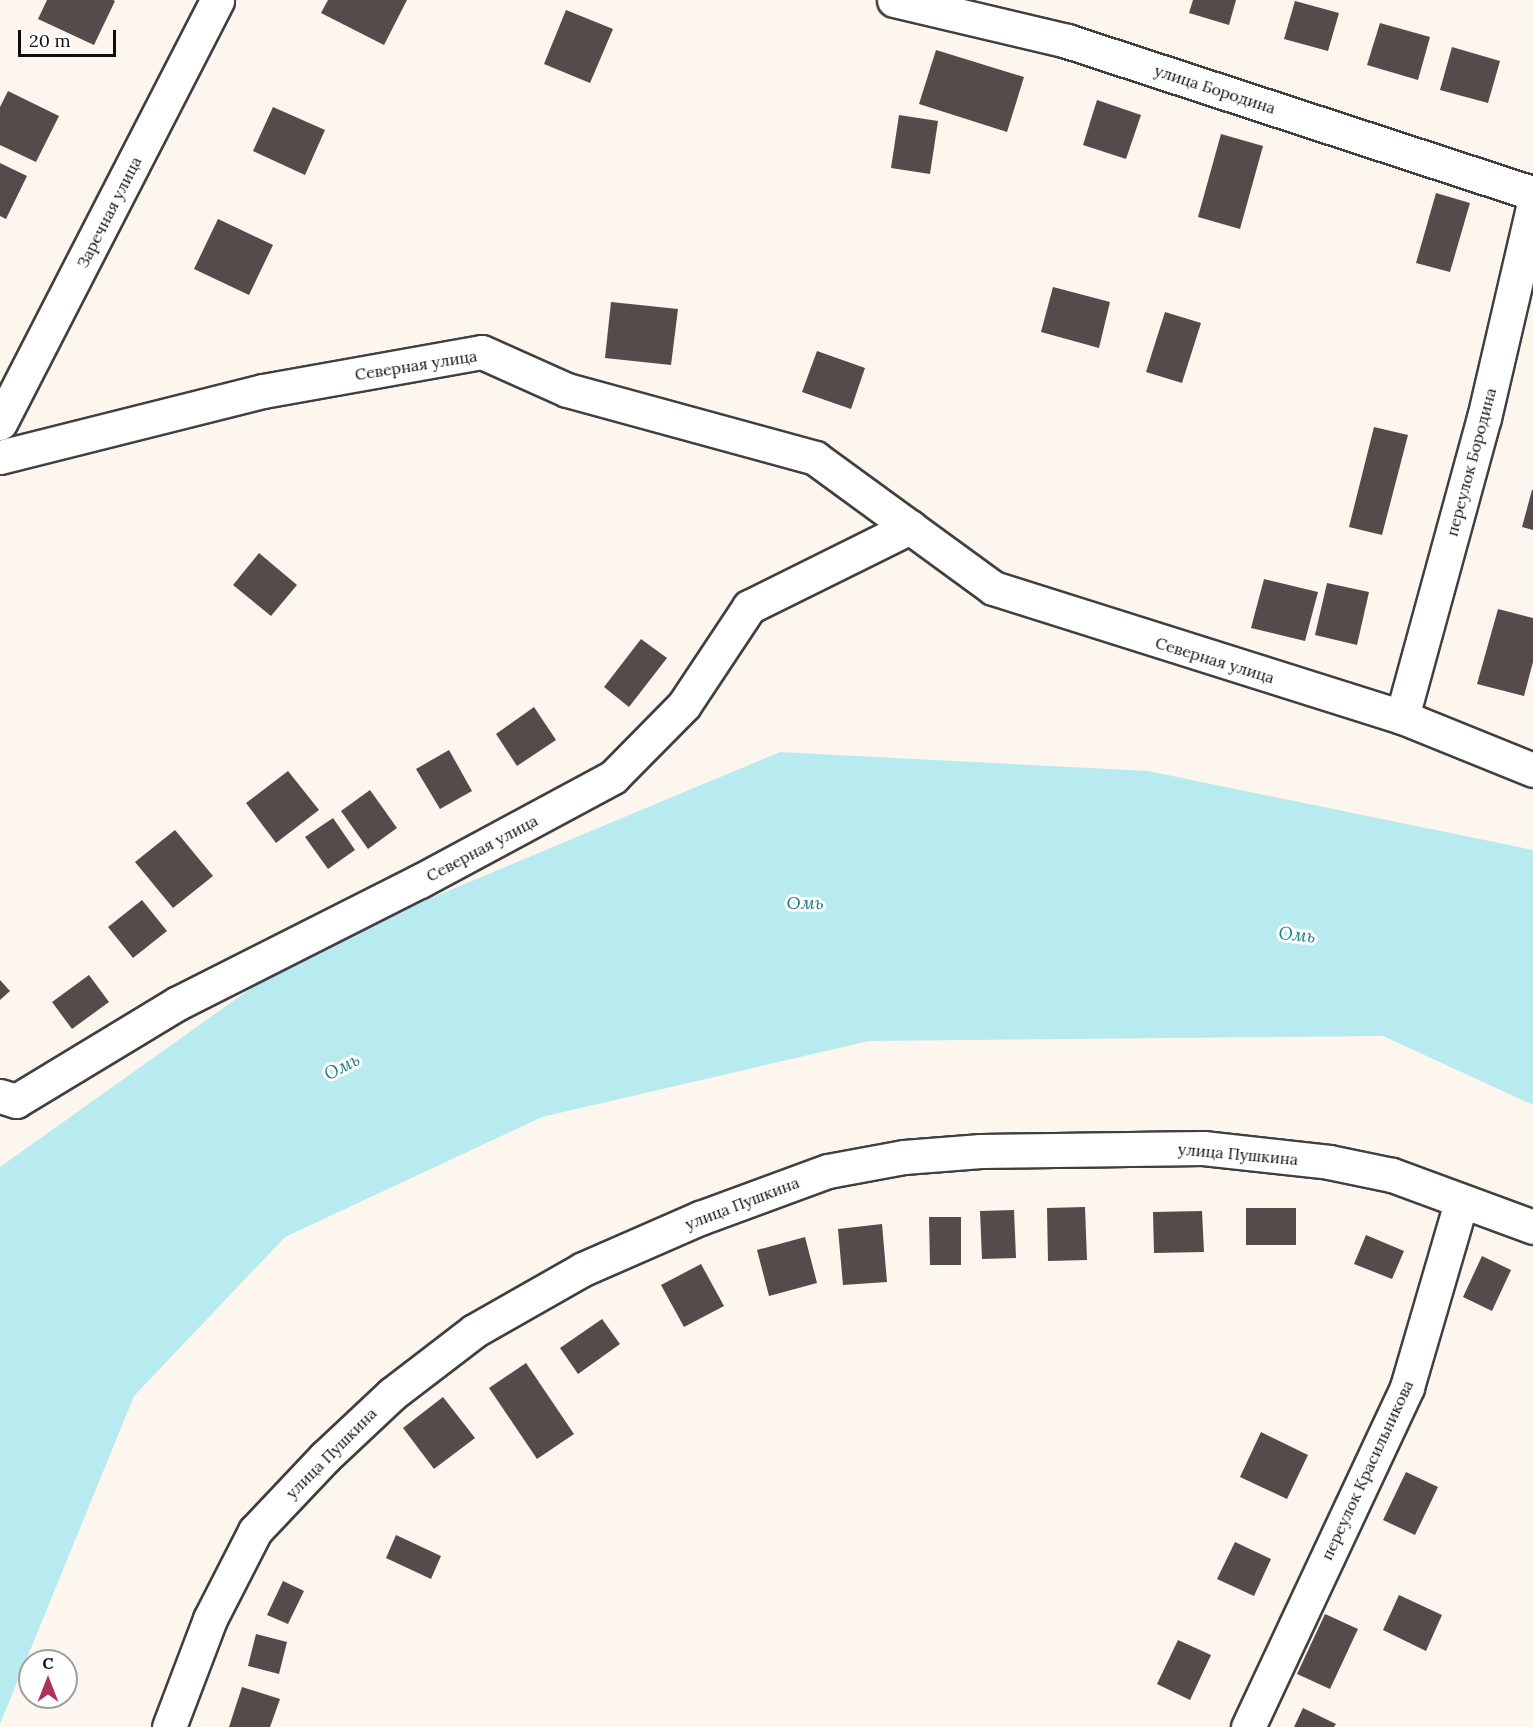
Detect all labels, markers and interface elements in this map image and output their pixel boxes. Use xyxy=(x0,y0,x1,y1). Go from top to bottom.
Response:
scale bar xyxy=(21,18,118,56)
text: 20 m xyxy=(29,29,71,52)
street label: улица Бородина xyxy=(1152,60,1278,118)
street label: Заречная улица xyxy=(73,153,145,271)
street label: Северная улица xyxy=(353,346,479,384)
street label: переулок Бородина xyxy=(1442,386,1500,538)
street label: Северная улица xyxy=(1153,633,1277,687)
street label: Северная улица xyxy=(423,811,541,885)
water label: Омь xyxy=(786,892,824,914)
water label: Омь xyxy=(1277,922,1317,948)
water label: Омь xyxy=(321,1049,363,1085)
street label: улица Пушкина xyxy=(1177,1139,1299,1169)
street label: улица Пушкина xyxy=(682,1172,802,1234)
street label: переулок Красильникова xyxy=(1317,1377,1417,1563)
street label: улица Пушкина xyxy=(282,1404,380,1502)
north arrow xyxy=(18,1649,78,1709)
text: С xyxy=(42,1653,54,1673)

